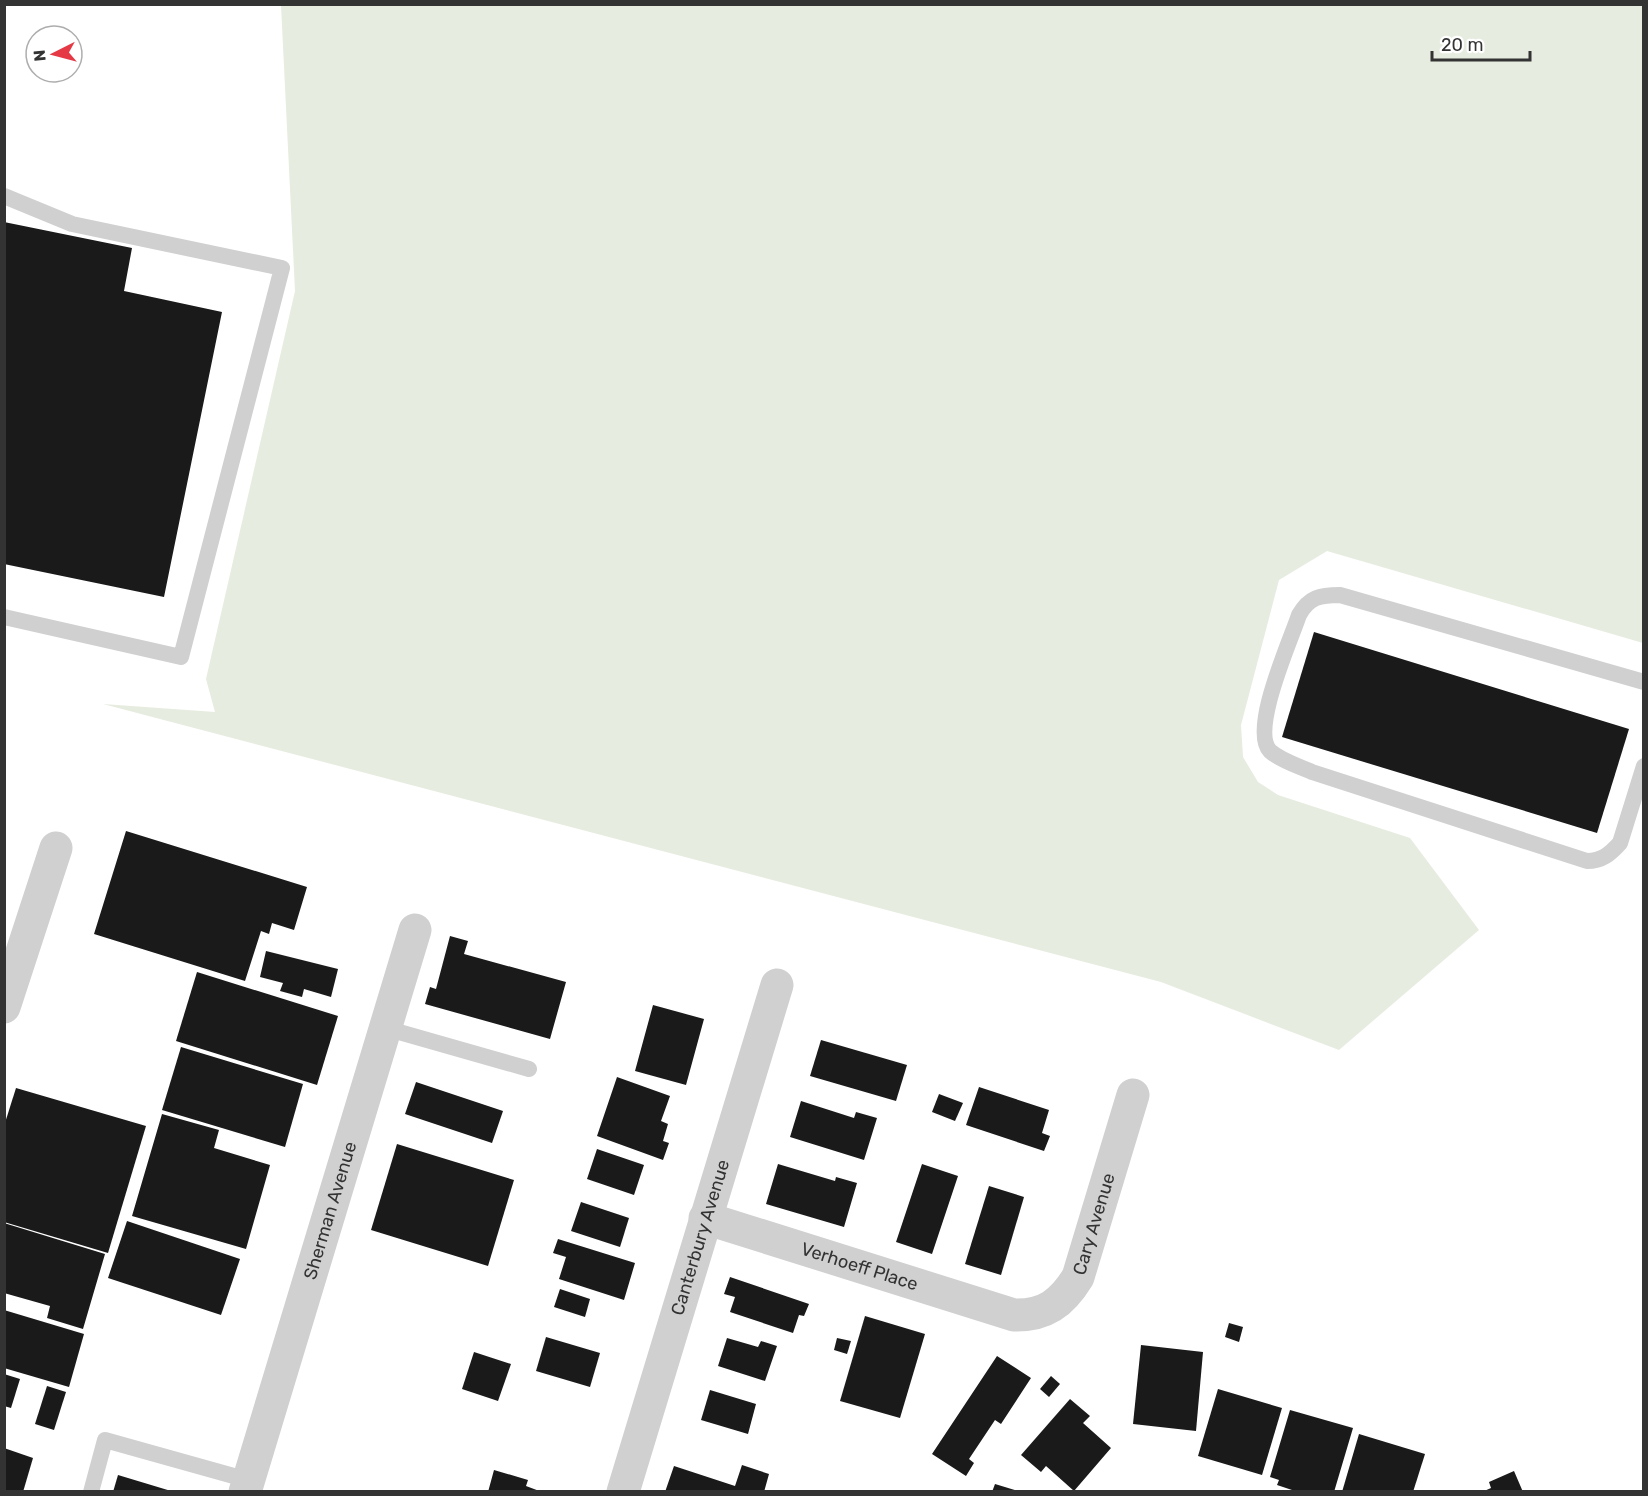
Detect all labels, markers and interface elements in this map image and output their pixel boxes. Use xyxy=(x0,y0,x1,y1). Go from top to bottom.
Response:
north arrow xyxy=(24,24,84,84)
scale bar xyxy=(1432,24,1530,62)
text: 20 m xyxy=(1441,34,1483,56)
text: N xyxy=(30,49,50,62)
street label: Sherman Avenue xyxy=(299,1139,361,1282)
street label: Canterbury Avenue xyxy=(666,1157,734,1318)
street label: Cary Avenue xyxy=(1068,1170,1120,1278)
street label: Verhoeff Place xyxy=(798,1238,921,1295)

